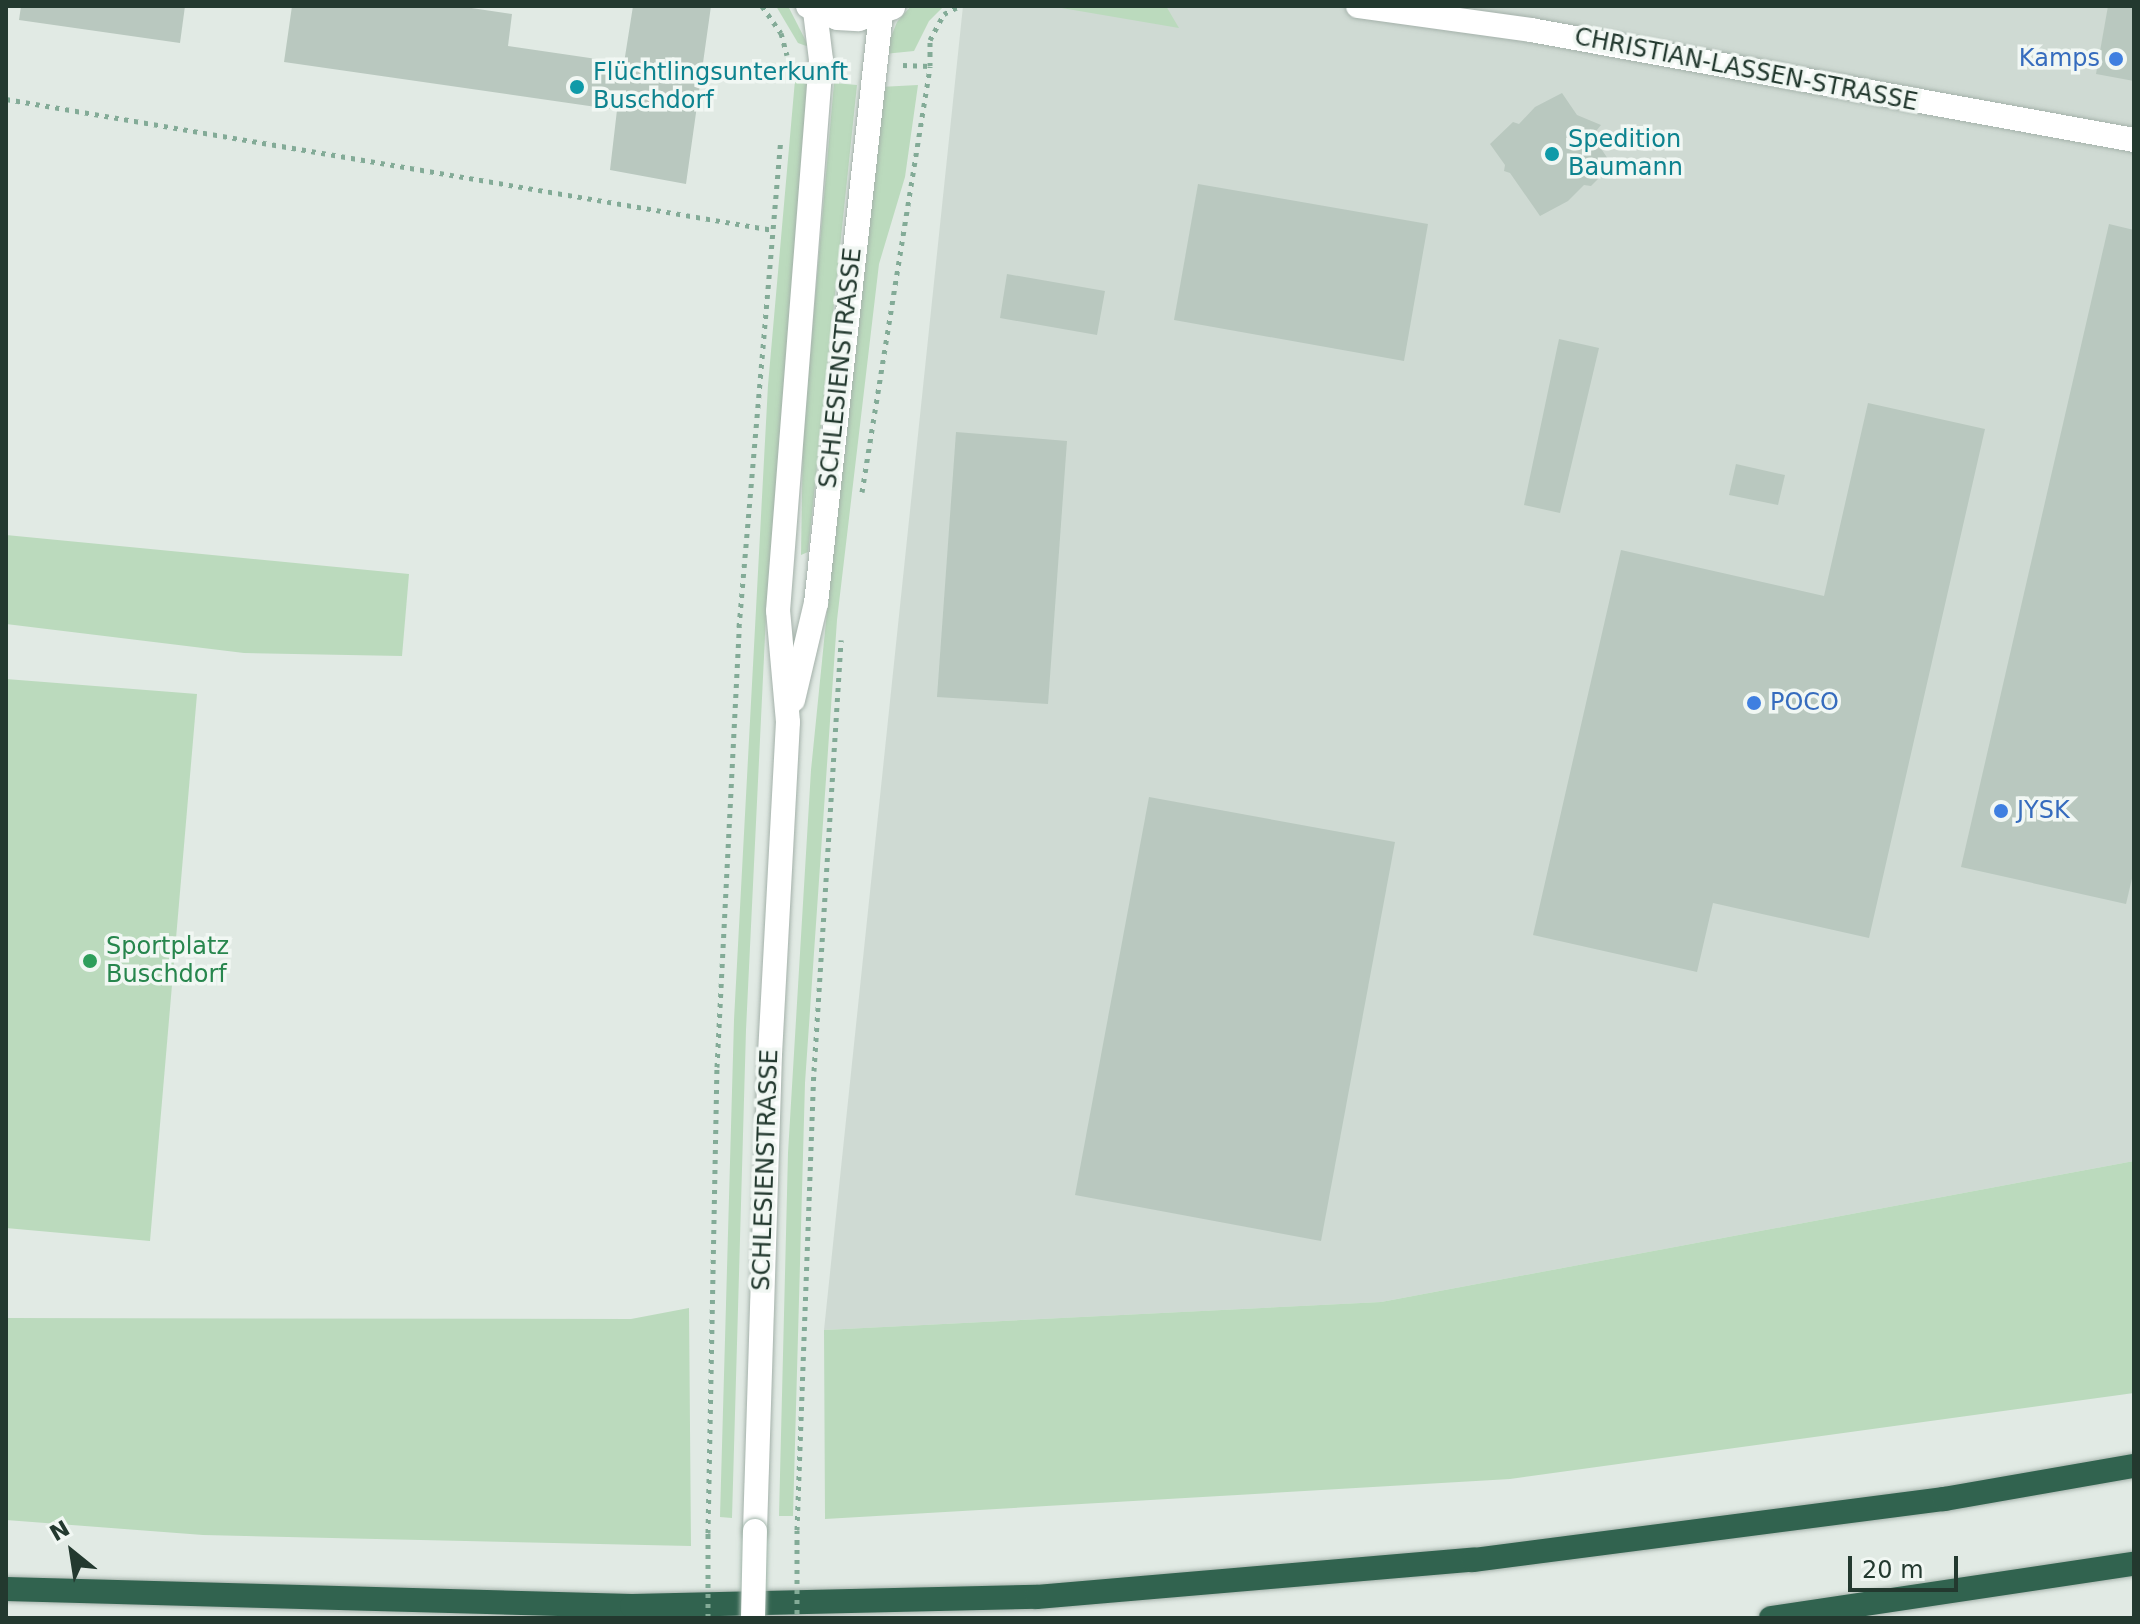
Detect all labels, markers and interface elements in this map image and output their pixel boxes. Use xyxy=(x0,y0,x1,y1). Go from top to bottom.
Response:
street label: CHRISTIAN-LASSEN-STRASSE xyxy=(1572,23,1920,117)
place label: Kamps xyxy=(2019,45,2100,73)
marker: Kamps xyxy=(2107,50,2125,68)
place label: Flüchtlingsunterkunft Buschdorf xyxy=(593,59,848,115)
marker: Flüchtlingsunterkunft Buschdorf xyxy=(568,78,586,96)
place label: Spedition Baumann xyxy=(1568,126,1683,182)
marker: Spedition Baumann xyxy=(1543,145,1561,163)
street label: SCHLESIENSTRASSE xyxy=(814,246,868,490)
place label: POCO xyxy=(1770,689,1839,717)
marker: POCO xyxy=(1745,694,1763,712)
place label: JYSK xyxy=(2017,797,2070,825)
marker: JYSK xyxy=(1992,802,2010,820)
place label: Sportplatz Buschdorf xyxy=(106,933,229,989)
marker: Sportplatz Buschdorf xyxy=(81,952,99,970)
street label: SCHLESIENSTRASSE xyxy=(747,1049,785,1291)
north arrow xyxy=(32,1512,112,1592)
text: N xyxy=(46,1515,74,1546)
scale bar xyxy=(1852,1540,1962,1590)
text: 20 m xyxy=(1862,1556,1924,1584)

